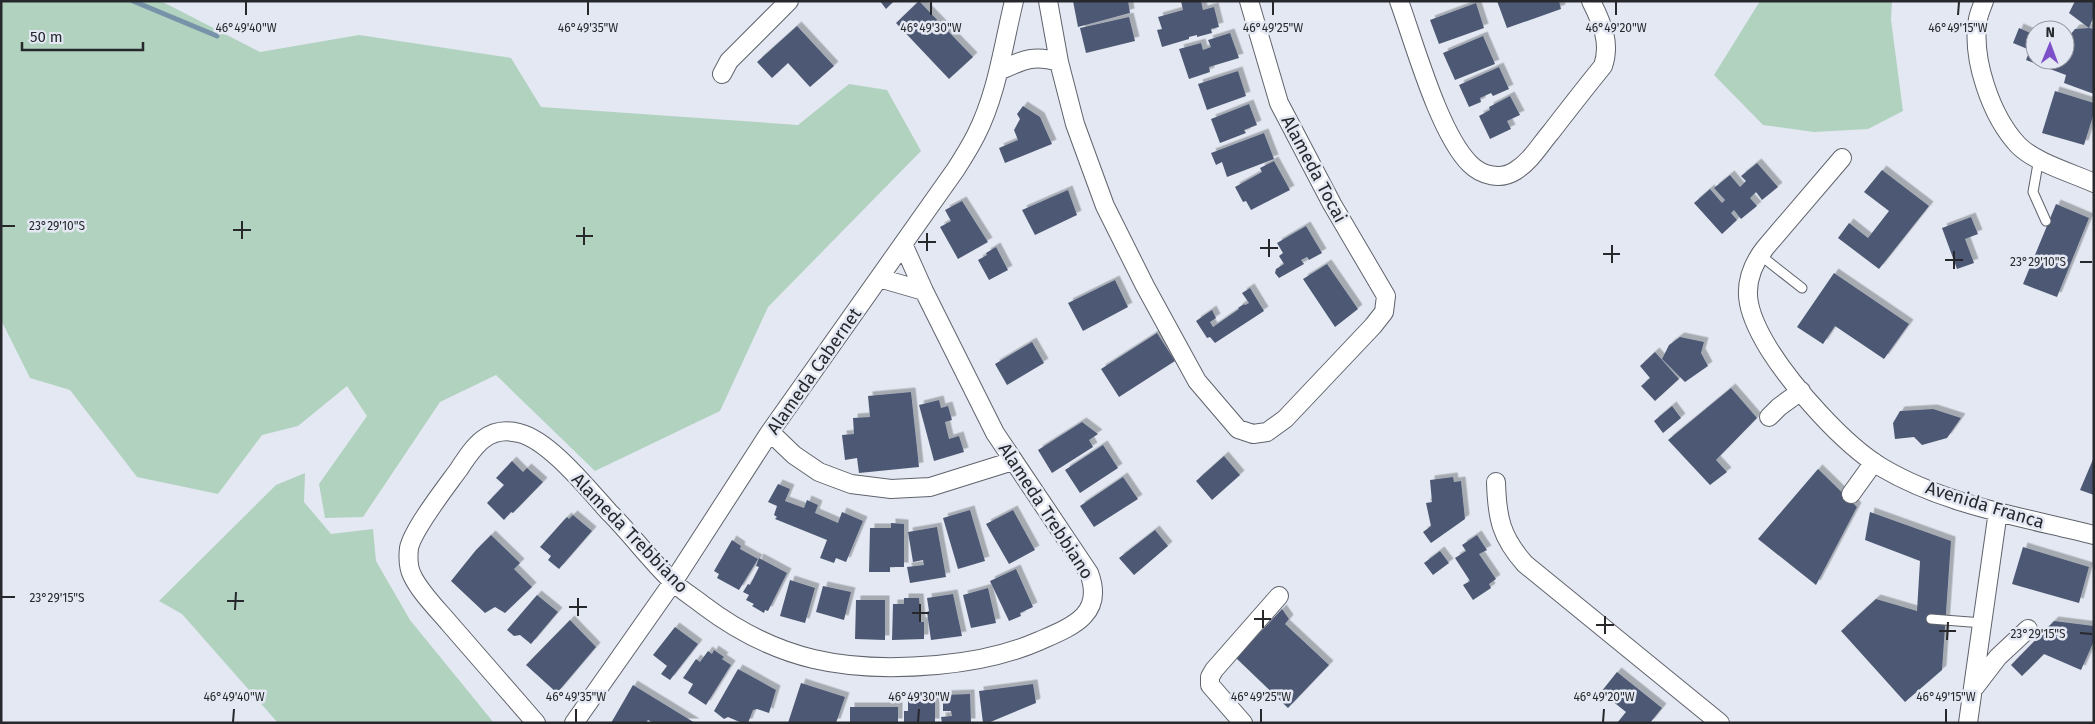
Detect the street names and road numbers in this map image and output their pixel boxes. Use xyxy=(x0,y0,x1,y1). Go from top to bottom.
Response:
street label: Alameda Tocai xyxy=(1277,112,1351,226)
street label: Alameda Cabernet xyxy=(762,303,866,439)
street label: Alameda Trebbiano xyxy=(994,439,1098,583)
street label: Alameda Trebbiano xyxy=(567,468,693,598)
street label: Avenida Franca xyxy=(1923,477,2047,533)

